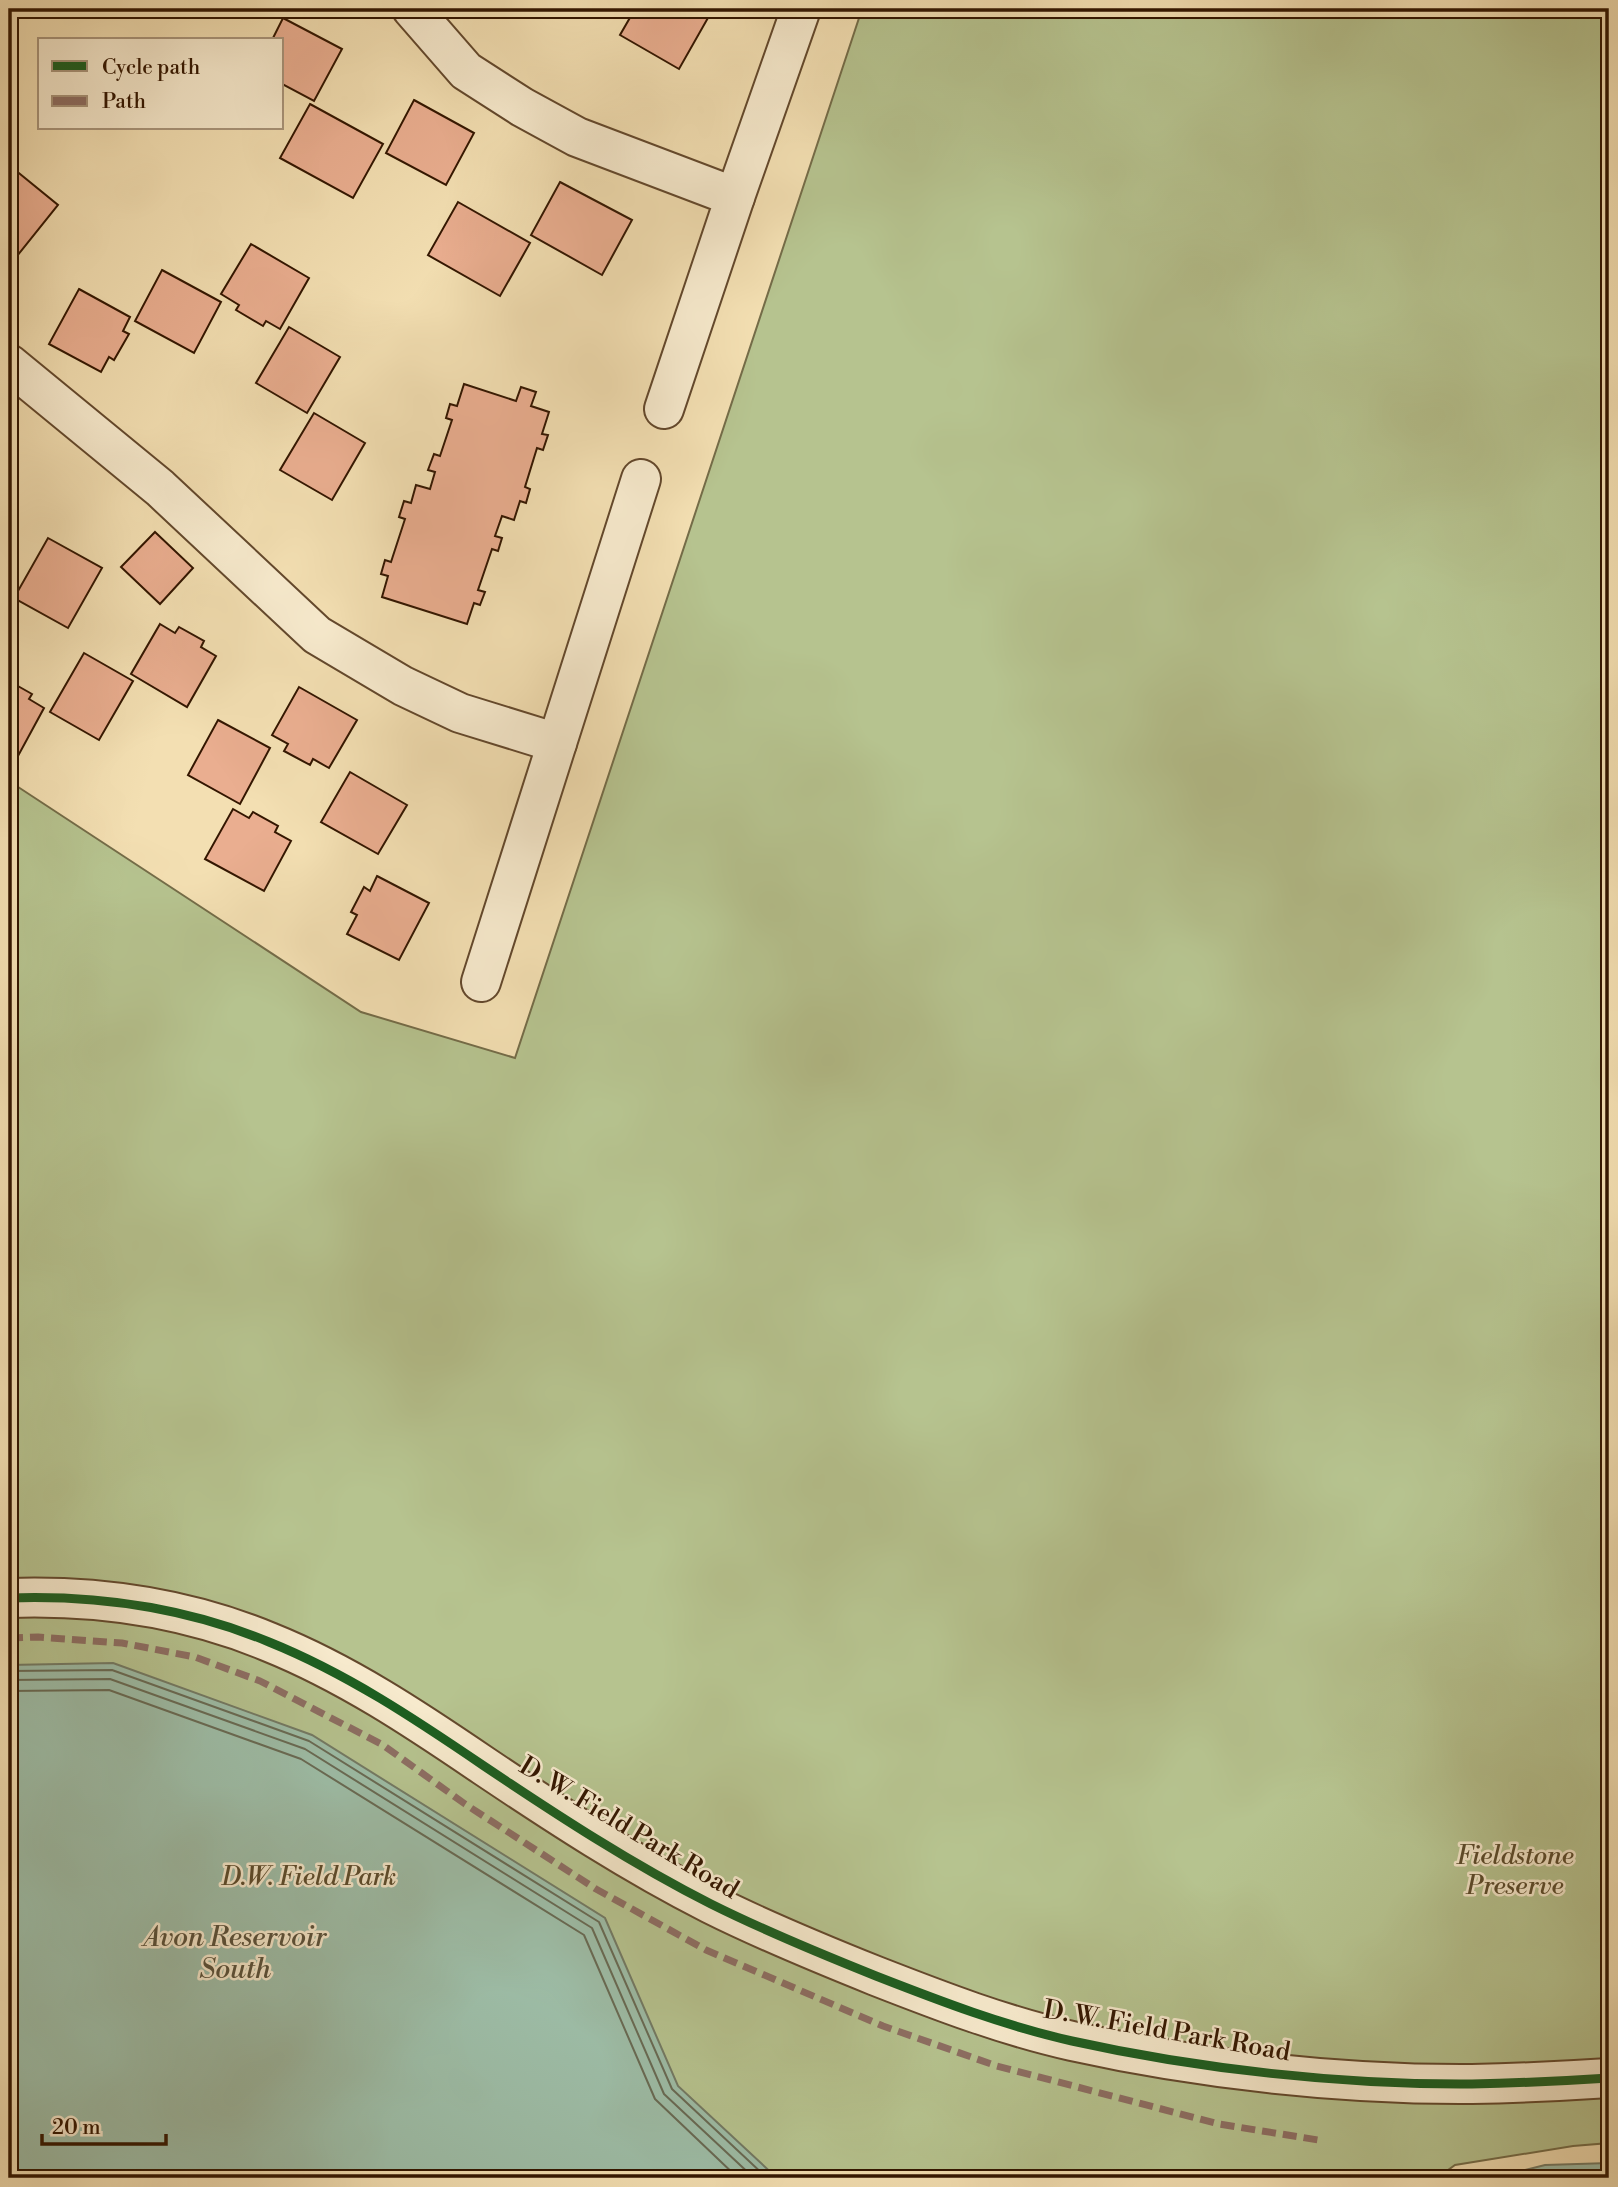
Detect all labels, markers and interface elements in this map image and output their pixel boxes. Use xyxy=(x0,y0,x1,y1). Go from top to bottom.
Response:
legend xyxy=(38,38,284,130)
text: Cycle path xyxy=(102,55,201,81)
text: Path xyxy=(102,89,147,115)
street label: D. W. Field Park Road xyxy=(513,1750,745,1906)
park label: Fieldstone Preserve xyxy=(1456,1840,1574,1902)
park label: D.W. Field Park xyxy=(221,1861,396,1893)
water label: Avon Reservoir South xyxy=(140,1920,328,1987)
street label: D. W. Field Park Road xyxy=(1041,1994,1293,2069)
scale bar xyxy=(42,2103,166,2147)
text: 20 m xyxy=(52,2115,101,2141)

